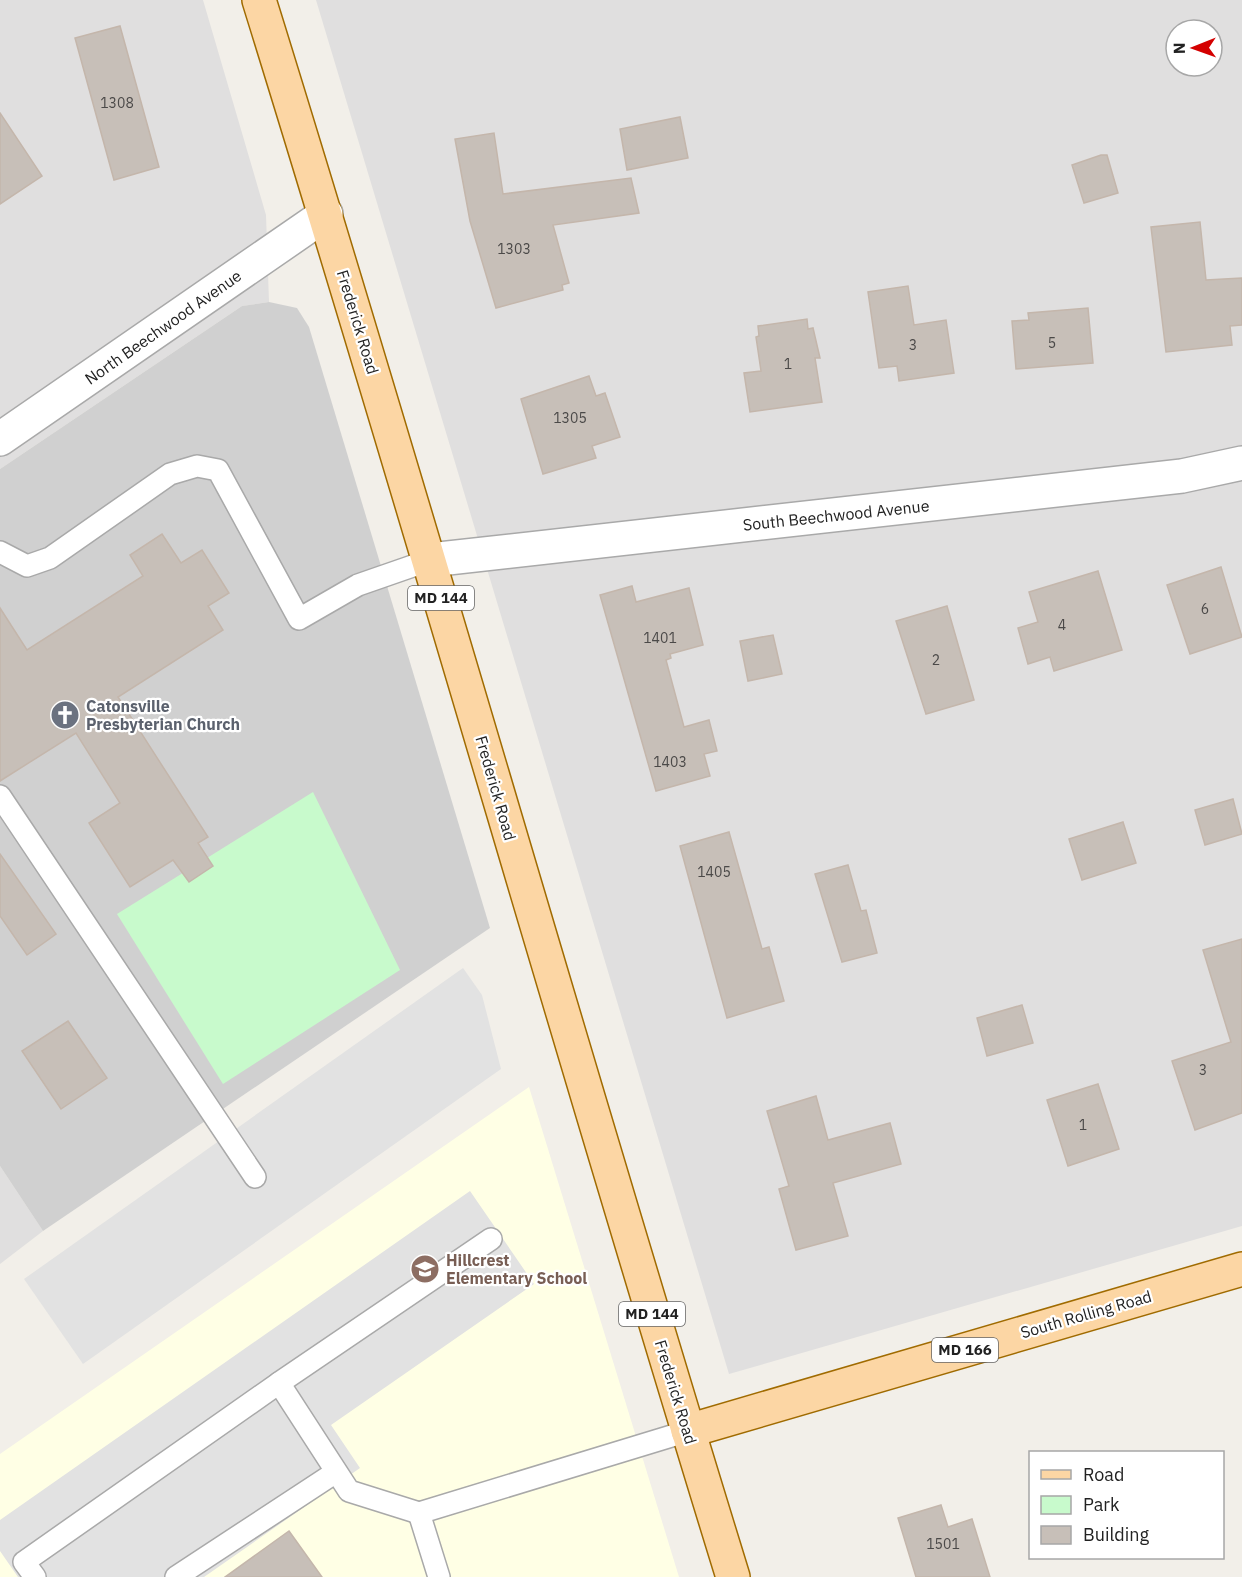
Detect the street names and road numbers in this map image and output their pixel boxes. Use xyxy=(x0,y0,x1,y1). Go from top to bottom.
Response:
street label: North Beechwood Avenue xyxy=(81,265,245,389)
street label: Frederick Road xyxy=(333,267,383,377)
street label: South Beechwood Avenue xyxy=(742,495,930,535)
road number: MD 144 xyxy=(408,586,474,610)
street label: Frederick Road xyxy=(471,733,521,843)
street label: South Rolling Road xyxy=(1018,1286,1154,1342)
road number: MD 144 xyxy=(619,1302,685,1326)
street label: Frederick Road xyxy=(651,1337,701,1447)
road number: MD 166 xyxy=(932,1338,998,1362)

